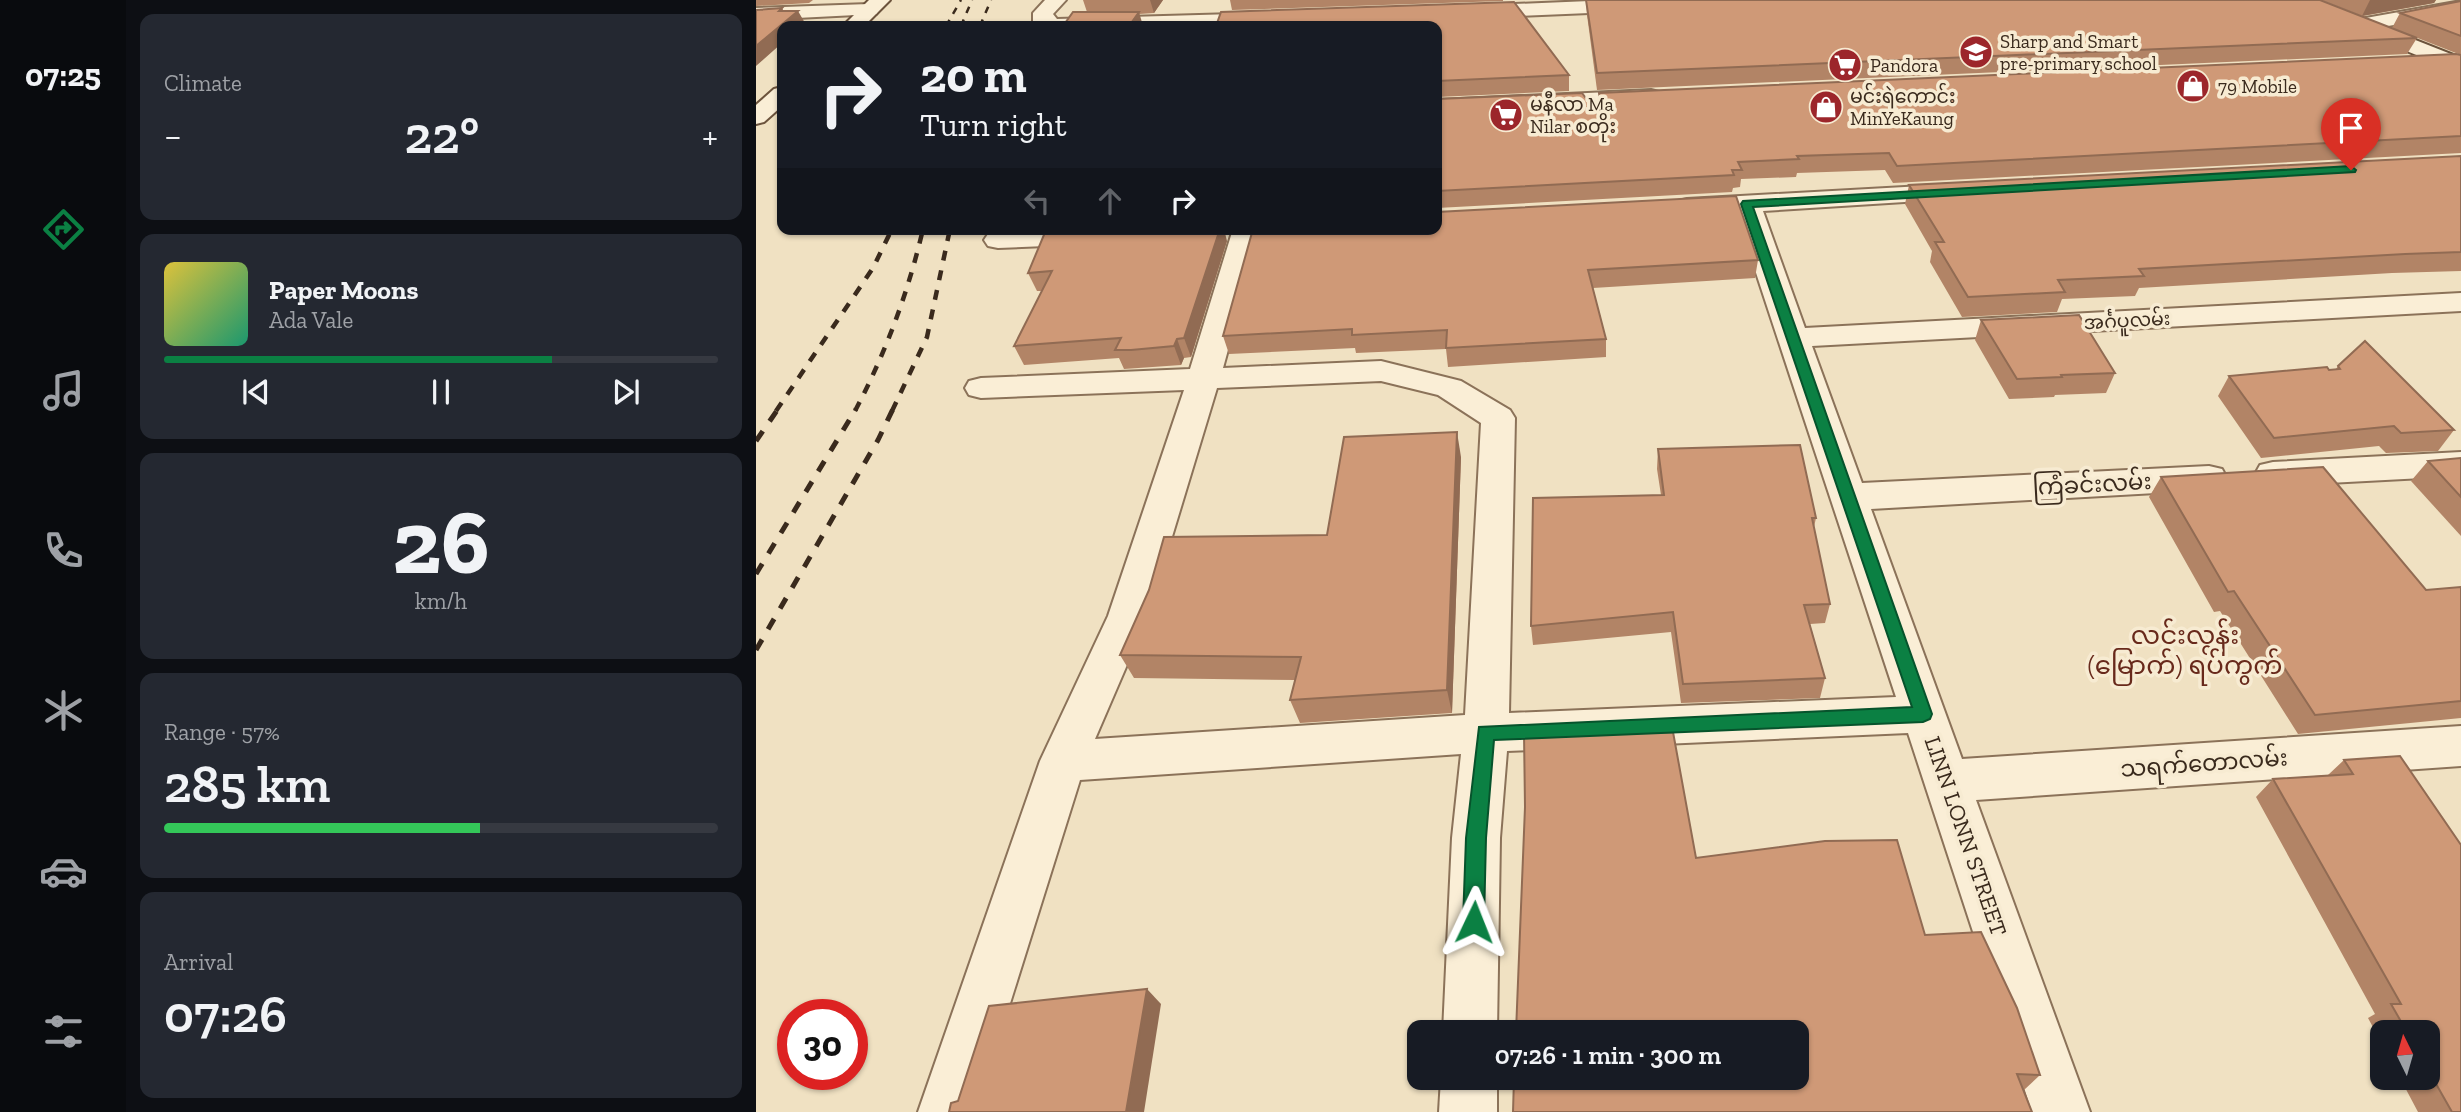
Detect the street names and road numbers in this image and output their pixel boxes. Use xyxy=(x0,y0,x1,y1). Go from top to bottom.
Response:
street label: အင်္ဂပူလမ်း xyxy=(2083,304,2171,339)
street label: ကြံခင်းလမ်း xyxy=(2032,465,2152,506)
street label: LINN LONN STREET xyxy=(1919,732,2013,940)
street label: သရက်တောလမ်း xyxy=(2119,741,2289,788)

